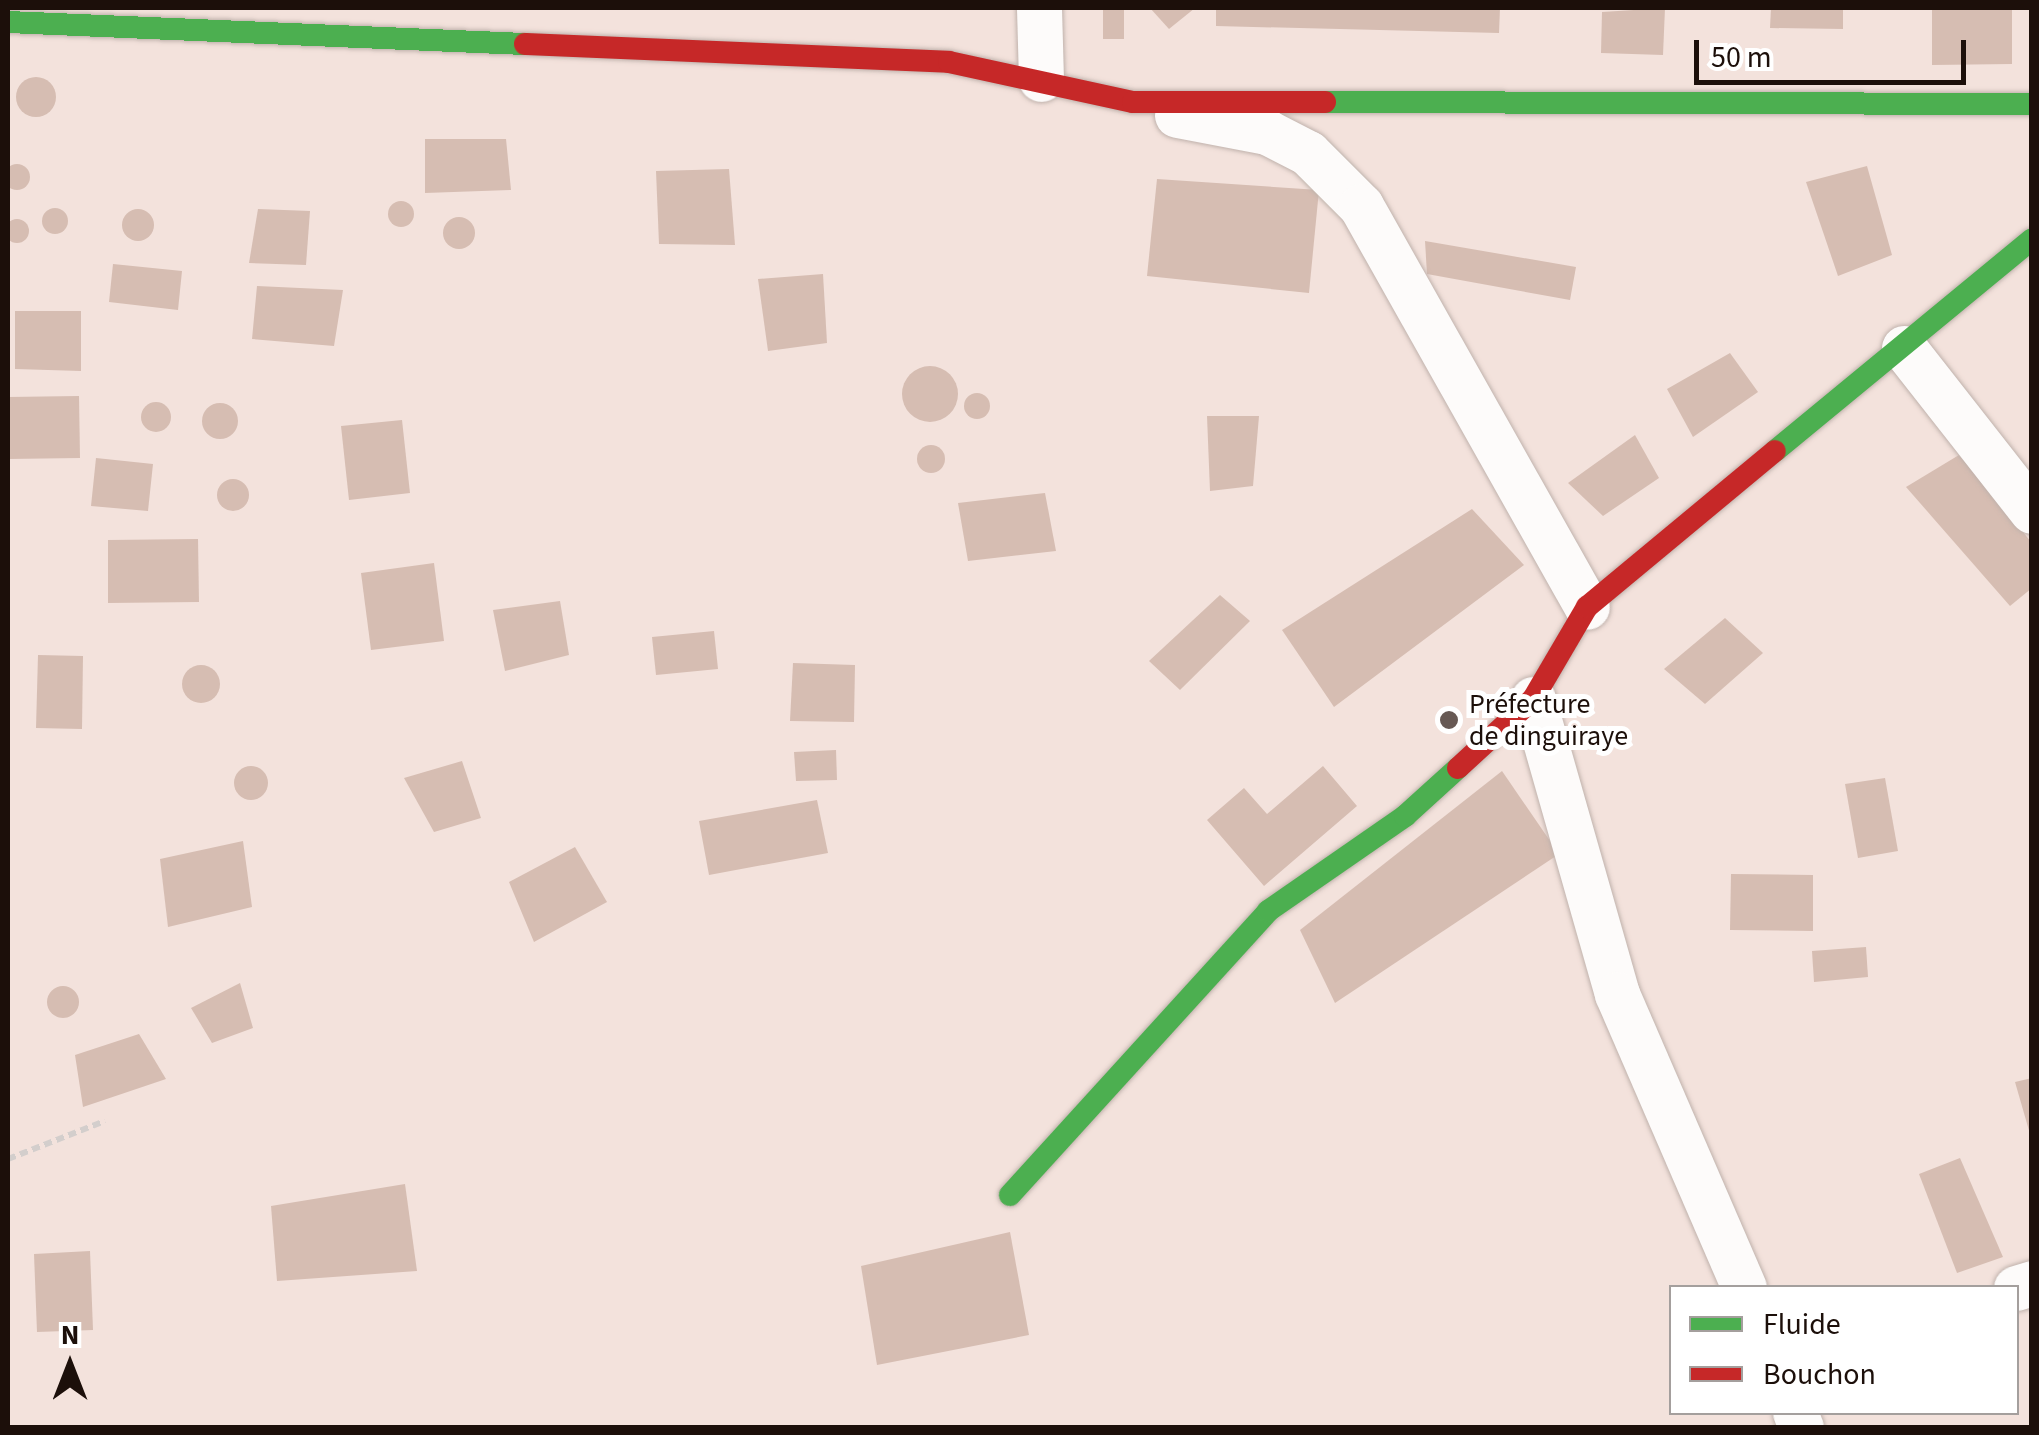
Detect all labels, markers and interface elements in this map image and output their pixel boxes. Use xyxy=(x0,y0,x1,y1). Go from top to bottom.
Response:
scale bar xyxy=(1699,20,1972,82)
text: 50 m xyxy=(1711,36,1772,79)
place label: Préfecture de dinguiraye xyxy=(1469,687,1628,753)
marker: Préfecture de dinguiraye xyxy=(1438,709,1460,731)
legend xyxy=(1669,1285,2019,1415)
text: Fluide xyxy=(1763,1303,1841,1346)
north arrow xyxy=(20,1315,120,1415)
text: N xyxy=(61,1315,79,1355)
text: Bouchon xyxy=(1763,1353,1876,1396)

